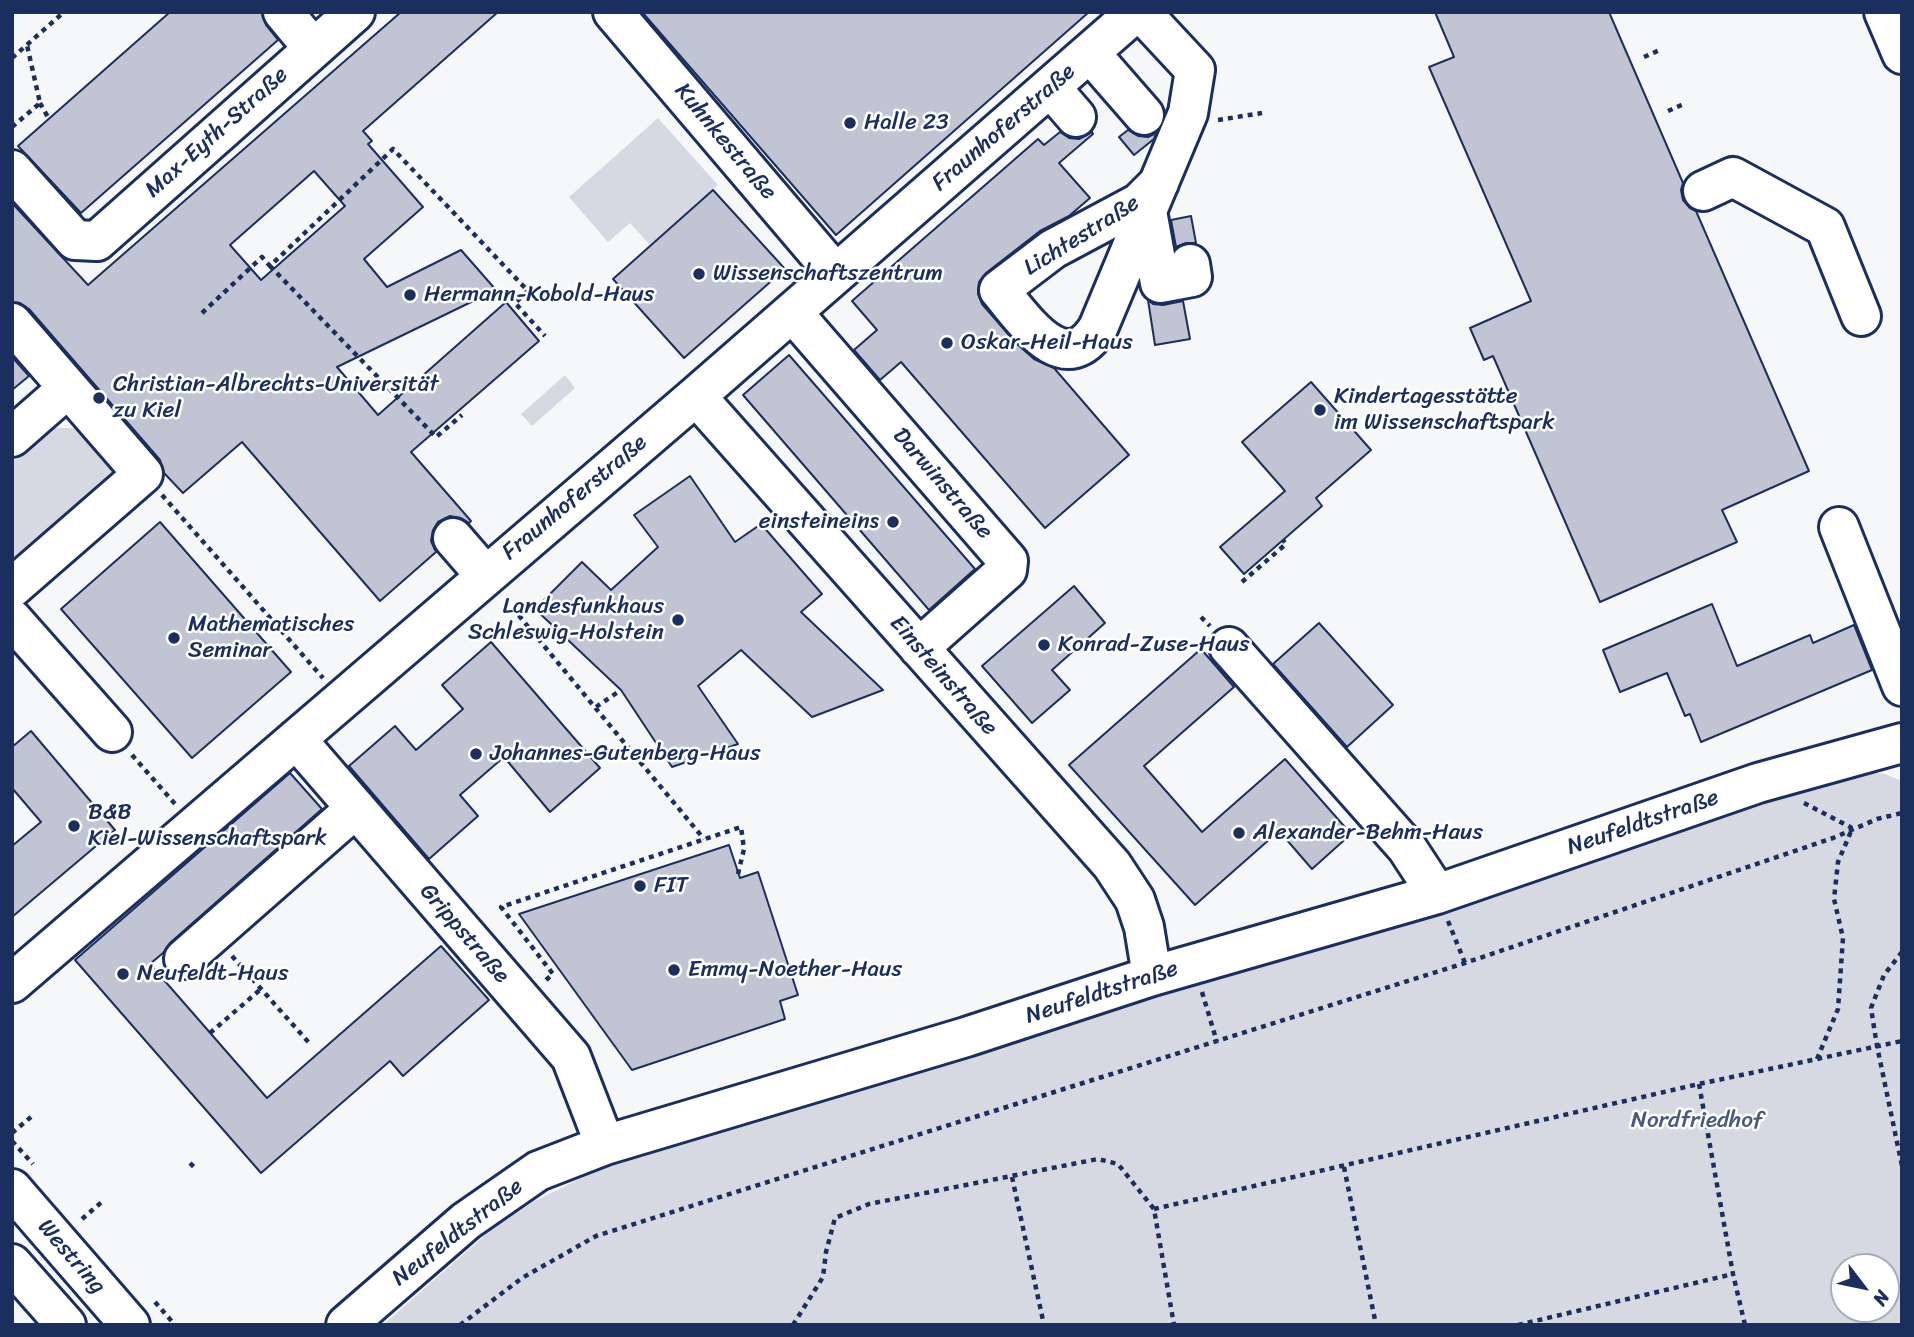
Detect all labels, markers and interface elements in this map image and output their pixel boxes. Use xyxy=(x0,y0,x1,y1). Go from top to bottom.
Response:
street label: Fraunhoferstraße xyxy=(927,58,1081,198)
street label: Max-Eyth-Straße xyxy=(140,62,294,204)
street label: Kuhnkestraße xyxy=(668,78,782,206)
place label: Halle 23 xyxy=(864,109,949,137)
marker: Halle 23 xyxy=(842,115,858,131)
street label: Lichtestraße xyxy=(1019,190,1145,282)
place label: Wissenschaftszentrum xyxy=(713,260,943,288)
marker: Wissenschaftszentrum xyxy=(691,266,707,282)
place label: Hermann-Kobold-Haus xyxy=(424,281,654,309)
marker: Hermann-Kobold-Haus xyxy=(402,287,418,303)
place label: Oskar-Heil-Haus xyxy=(961,329,1133,357)
marker: Oskar-Heil-Haus xyxy=(939,335,955,351)
place label: Christian-Albrechts-Universität zu Kiel xyxy=(113,371,439,425)
place label: Kindertagesstätte im Wissenschaftspark xyxy=(1334,383,1555,437)
marker: Christian-Albrechts-Universität zu Kiel xyxy=(91,390,107,406)
marker: Kindertagesstätte im Wissenschaftspark xyxy=(1312,402,1328,418)
street label: Darwinstraße xyxy=(886,423,998,545)
street label: Fraunhoferstraße xyxy=(497,429,653,567)
place label: einsteineins xyxy=(759,508,879,536)
marker: einsteineins xyxy=(885,514,901,530)
place label: Landesfunkhaus Schleswig-Holstein xyxy=(468,593,664,647)
street label: Einsteinstraße xyxy=(883,610,1003,742)
place label: Mathematisches Seminar xyxy=(188,611,354,665)
marker: Landesfunkhaus Schleswig-Holstein xyxy=(670,612,686,628)
marker: Mathematisches Seminar xyxy=(166,630,182,646)
place label: Konrad-Zuse-Haus xyxy=(1058,631,1250,659)
marker: Konrad-Zuse-Haus xyxy=(1036,637,1052,653)
place label: Johannes-Gutenberg-Haus xyxy=(490,740,760,768)
marker: Johannes-Gutenberg-Haus xyxy=(468,746,484,762)
street label: Neufeldtstraße xyxy=(1564,784,1722,862)
place label: B&B Kiel-Wissenschaftspark xyxy=(88,799,327,853)
marker: B&B Kiel-Wissenschaftspark xyxy=(66,818,82,834)
place label: Alexander-Behm-Haus xyxy=(1253,819,1483,847)
marker: Alexander-Behm-Haus xyxy=(1231,825,1247,841)
place label: FIT xyxy=(654,872,688,900)
marker: FIT xyxy=(632,878,648,894)
street label: Grippstraße xyxy=(413,879,515,989)
street label: Neufeldtstraße xyxy=(1022,955,1182,1031)
place label: Emmy-Noether-Haus xyxy=(688,956,902,984)
place label: Neufeldt-Haus xyxy=(137,960,289,988)
marker: Emmy-Noether-Haus xyxy=(666,962,682,978)
marker: Neufeldt-Haus xyxy=(115,966,131,982)
park label: Nordfriedhof xyxy=(1631,1107,1763,1135)
street label: Neufeldtstraße xyxy=(387,1173,529,1293)
street label: Westring xyxy=(31,1214,111,1300)
north arrow xyxy=(1830,1253,1900,1323)
text: N xyxy=(1864,1284,1899,1313)

